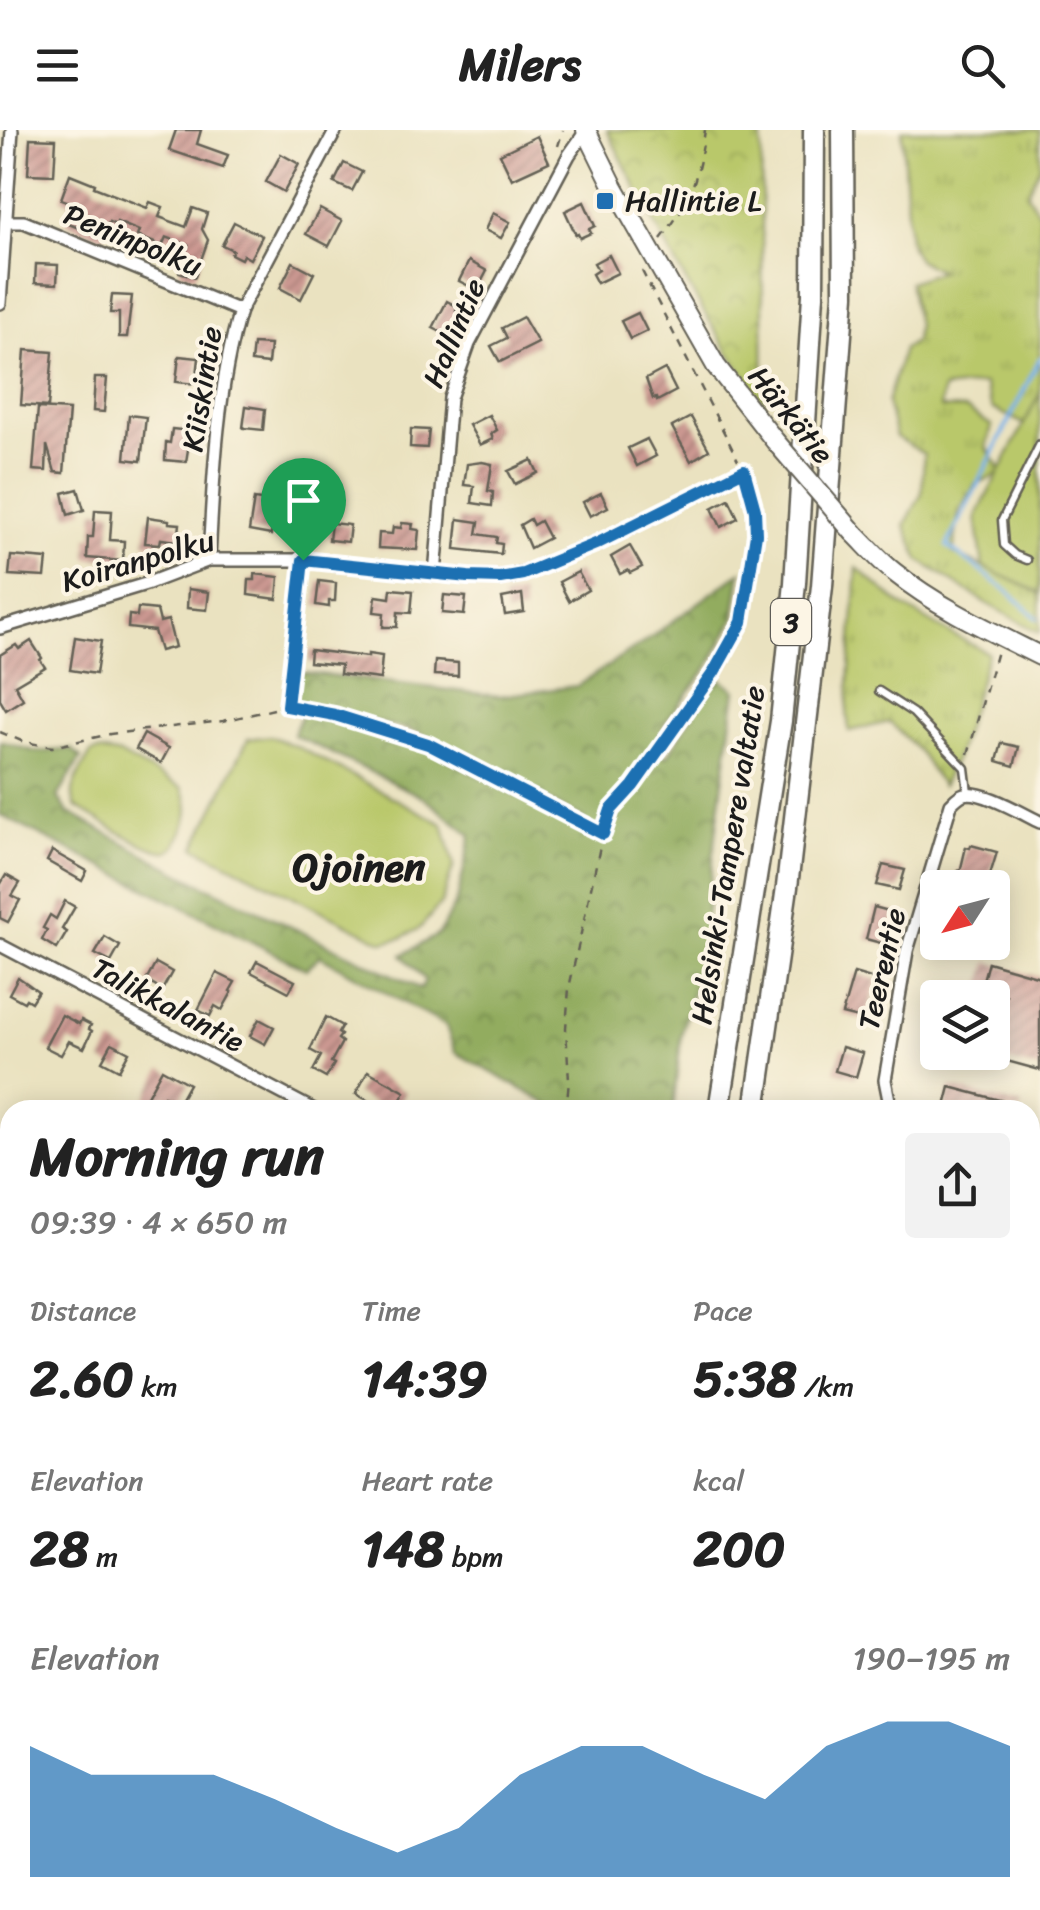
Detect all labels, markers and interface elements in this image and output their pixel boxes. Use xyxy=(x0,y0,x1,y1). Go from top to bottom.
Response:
text: Milers xyxy=(459,25,581,105)
icon: menu xyxy=(30,38,85,93)
icon: search xyxy=(955,38,1010,93)
place label: Hallintie L xyxy=(625,174,762,228)
street label: Peninpolku xyxy=(55,188,211,292)
marker: Hallintie L xyxy=(594,190,616,212)
street label: Hallintie xyxy=(407,270,501,396)
street label: Kiiskintie xyxy=(165,323,239,455)
street label: Härkätie xyxy=(734,353,848,477)
pin xyxy=(261,458,346,561)
icon: arrive xyxy=(276,473,331,528)
street label: Koiranpolku xyxy=(55,513,221,609)
road number: 3 xyxy=(771,599,811,645)
street label: Helsinki-Tampere valtatie xyxy=(675,682,781,1028)
district label: Ojoinen xyxy=(293,832,426,903)
north arrow xyxy=(920,870,1010,960)
map controls xyxy=(920,870,1010,1070)
street label: Teerentie xyxy=(842,903,922,1035)
street label: Talikkalantie xyxy=(81,942,255,1068)
button: layers xyxy=(920,980,1010,1070)
text: Morning run xyxy=(30,1108,324,1205)
button: share xyxy=(905,1133,1010,1238)
text: 09:39 · 4 × 650 m xyxy=(30,1194,287,1251)
text: Distance xyxy=(30,1286,136,1335)
text: Time xyxy=(362,1286,421,1335)
text: Pace xyxy=(693,1286,753,1335)
text: 2.60 xyxy=(30,1335,134,1424)
text: 14:39 xyxy=(362,1335,488,1424)
text: 5:38 xyxy=(693,1335,797,1424)
text: km xyxy=(134,1362,178,1411)
text: /km xyxy=(797,1362,854,1411)
text: Elevation xyxy=(30,1456,143,1505)
text: Heart rate xyxy=(362,1456,493,1505)
text: kcal xyxy=(693,1456,744,1505)
text: 28 xyxy=(30,1505,89,1594)
text: 148 xyxy=(362,1505,445,1594)
text: 200 xyxy=(693,1505,785,1594)
text: m xyxy=(89,1532,118,1581)
text: bpm xyxy=(445,1532,503,1581)
text: Elevation xyxy=(30,1630,160,1687)
text: 190–195 m xyxy=(852,1630,1010,1687)

